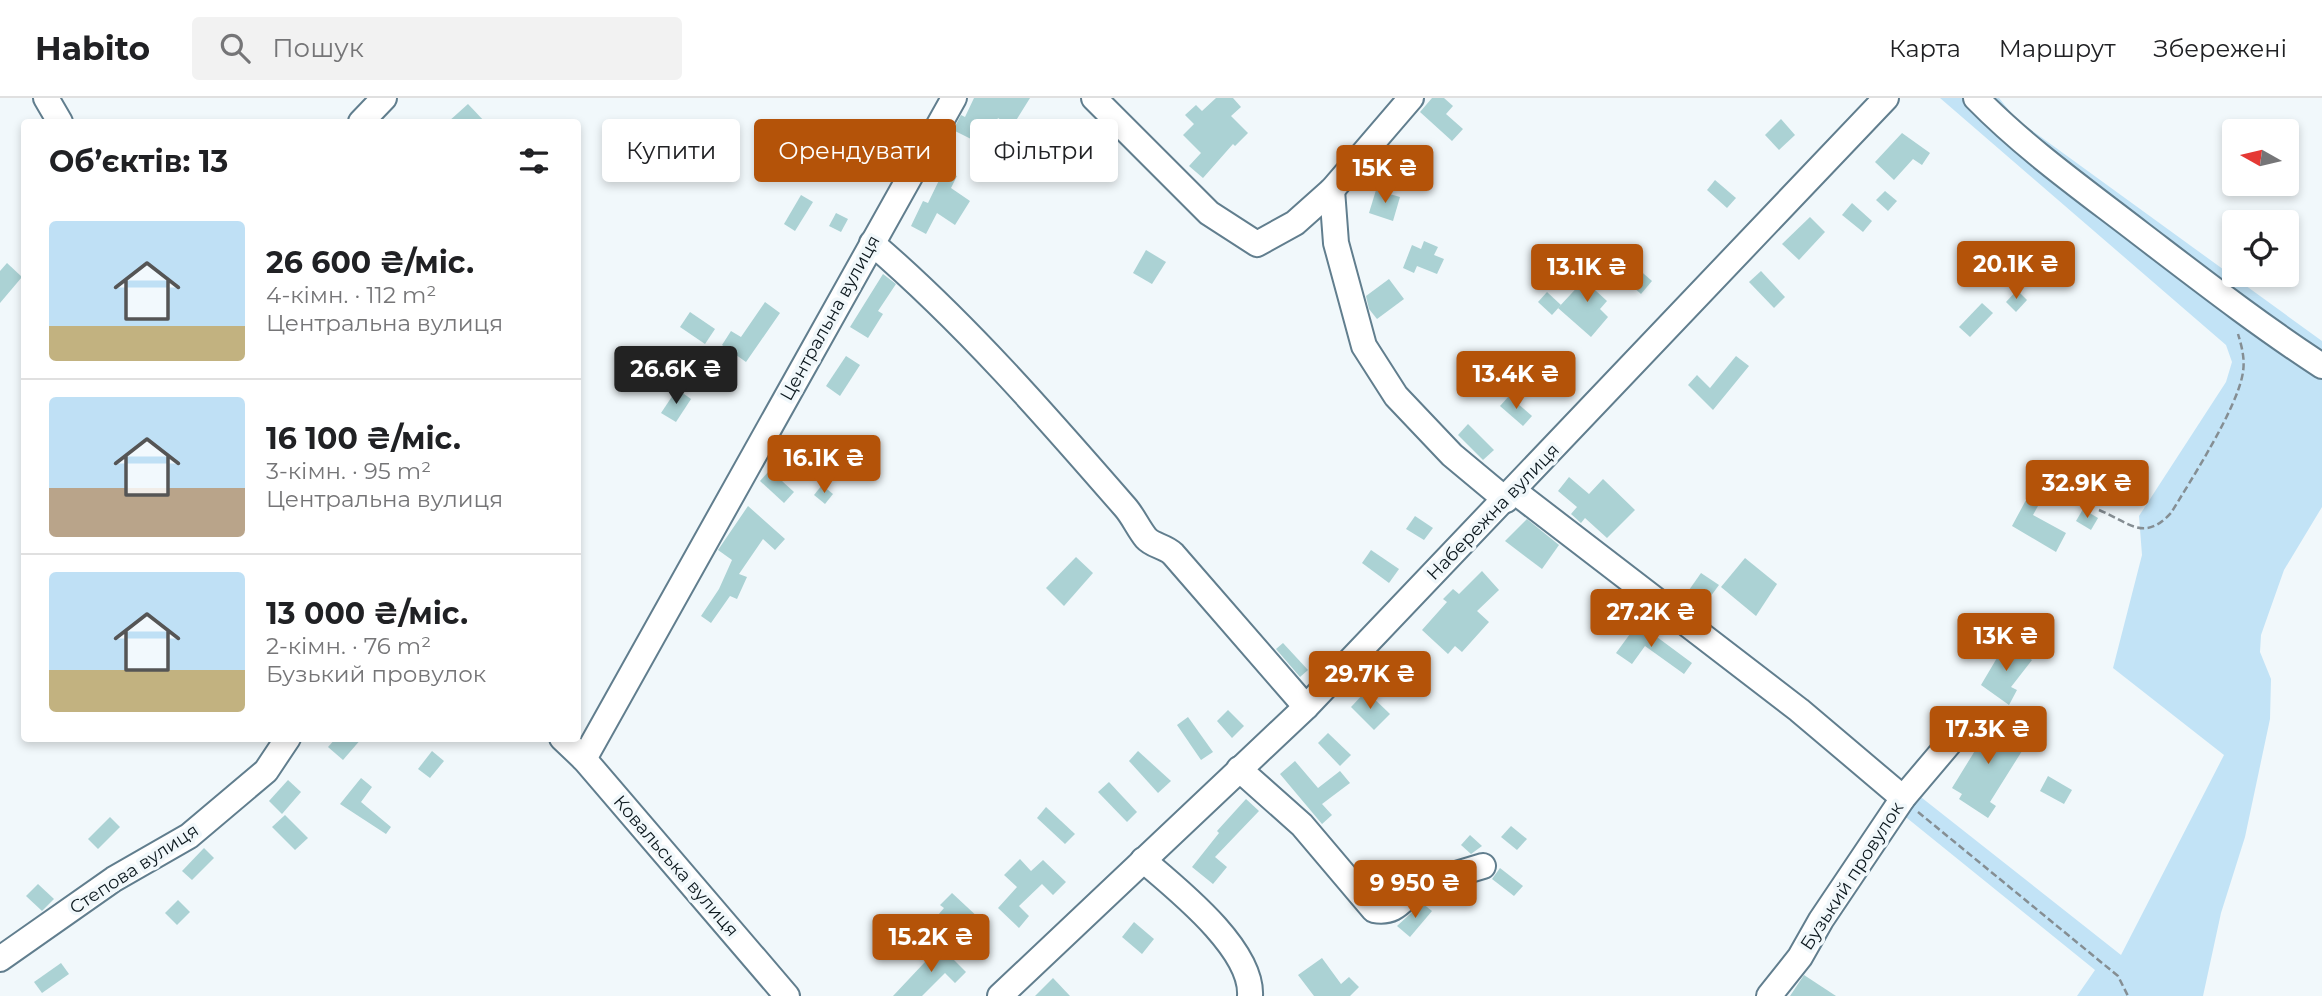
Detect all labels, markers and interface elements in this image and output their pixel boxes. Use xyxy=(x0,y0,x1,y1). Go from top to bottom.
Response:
search box xyxy=(192,17,682,80)
text: Habito xyxy=(35,28,150,68)
icon: search xyxy=(216,29,254,67)
text: Пошук xyxy=(272,32,364,64)
text: Карта xyxy=(1889,34,1961,63)
text: Маршрут xyxy=(1999,34,2116,63)
text: Збережені xyxy=(2154,34,2287,63)
chip: Купити xyxy=(602,119,740,182)
chip: Орендувати xyxy=(754,119,956,182)
chip: Фільтри xyxy=(970,119,1118,182)
north arrow xyxy=(2222,119,2300,196)
map controls xyxy=(2222,119,2299,287)
icon: filters xyxy=(515,142,553,180)
text: Об’єктів: 13 xyxy=(49,143,228,180)
pin: 15K ₴ xyxy=(1336,146,1434,205)
text: 15K ₴ xyxy=(1352,154,1418,182)
button: locate xyxy=(2222,210,2299,287)
street label: Центральна вулиця xyxy=(775,231,885,405)
pin: 20.1K ₴ xyxy=(1951,242,2081,301)
text: 26 600 ₴/міс. xyxy=(266,244,474,281)
pin: 13.1K ₴ xyxy=(1522,244,1652,304)
icon: home xyxy=(105,249,189,333)
text: 20.1K ₴ xyxy=(1973,250,2059,278)
text: 13.1K ₴ xyxy=(1547,253,1627,281)
text: 4-кімн. · 112 m² xyxy=(266,281,436,309)
text: Центральна вулиця xyxy=(266,309,503,337)
pin: 26.6K ₴ xyxy=(611,346,741,406)
pin: 13.4K ₴ xyxy=(1451,352,1581,411)
text: 26.6K ₴ xyxy=(630,355,722,383)
text: 13.4K ₴ xyxy=(1472,360,1560,388)
text: 16 100 ₴/міс. xyxy=(266,420,461,457)
icon: home xyxy=(105,425,189,509)
pin: 16.1K ₴ xyxy=(759,436,889,495)
street label: Набережна вулиця xyxy=(1422,439,1564,585)
text: 16.1K ₴ xyxy=(783,444,865,472)
text: 3-кімн. · 95 m² xyxy=(266,457,431,485)
pin: 32.9K ₴ xyxy=(2022,460,2152,520)
text: 32.9K ₴ xyxy=(2042,469,2132,497)
text: Центральна вулиця xyxy=(266,485,503,513)
pin: 27.2K ₴ xyxy=(1586,589,1716,649)
text: 13 000 ₴/міс. xyxy=(266,595,468,632)
text: 27.2K ₴ xyxy=(1606,598,1696,626)
icon: home xyxy=(105,600,189,684)
pin: 13K ₴ xyxy=(1957,614,2055,673)
text: 13K ₴ xyxy=(1973,622,2039,650)
text: 2-кімн. · 76 m² xyxy=(266,632,431,660)
pin: 29.7K ₴ xyxy=(1305,652,1435,711)
text: Бузький провулок xyxy=(266,660,486,688)
text: 29.7K ₴ xyxy=(1325,660,1415,688)
pin: 17.3K ₴ xyxy=(1923,706,2053,766)
text: 17.3K ₴ xyxy=(1946,715,2030,743)
street label: Ковальська вулиця xyxy=(609,791,743,941)
street label: Бузький провулок xyxy=(1796,797,1908,954)
street label: Степова вулиця xyxy=(65,819,203,919)
pin: 9 950 ₴ xyxy=(1350,860,1480,920)
text: 9 950 ₴ xyxy=(1370,869,1460,897)
pin: 15.2K ₴ xyxy=(866,914,996,974)
text: 15.2K ₴ xyxy=(888,923,974,951)

